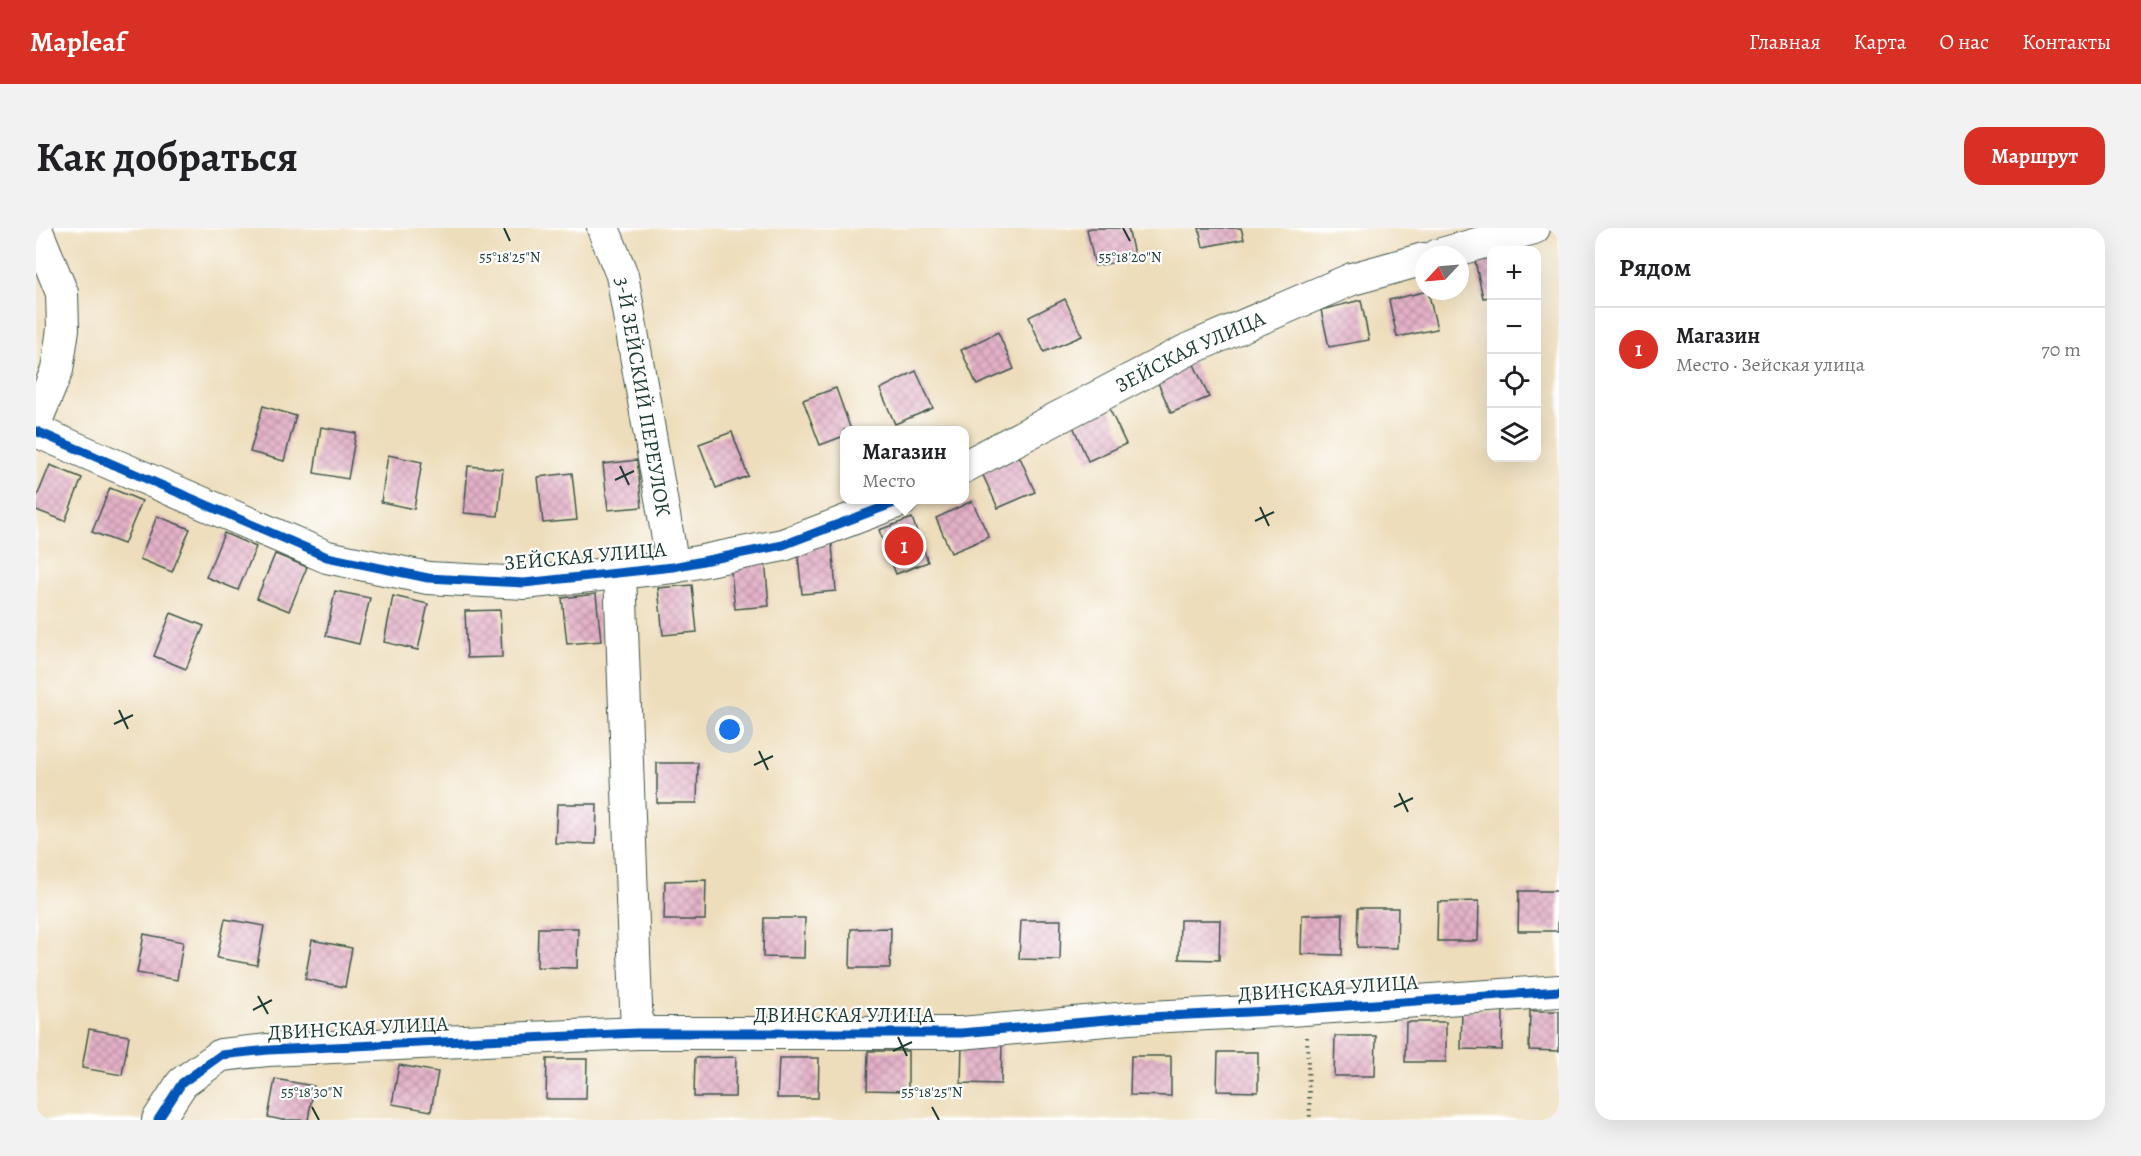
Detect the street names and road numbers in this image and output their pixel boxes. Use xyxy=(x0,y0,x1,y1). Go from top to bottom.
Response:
street label: 3-Й ЗЕЙСКИЙ ПЕРЕУЛОК xyxy=(609,275,678,519)
street label: ЗЕЙСКАЯ УЛИЦА xyxy=(1110,304,1270,399)
street label: ЗЕЙСКАЯ УЛИЦА xyxy=(503,535,668,577)
street label: ДВИНСКАЯ УЛИЦА xyxy=(1237,968,1420,1008)
street label: ДВИНСКАЯ УЛИЦА xyxy=(753,1001,935,1029)
street label: ДВИНСКАЯ УЛИЦА xyxy=(267,1009,450,1047)

